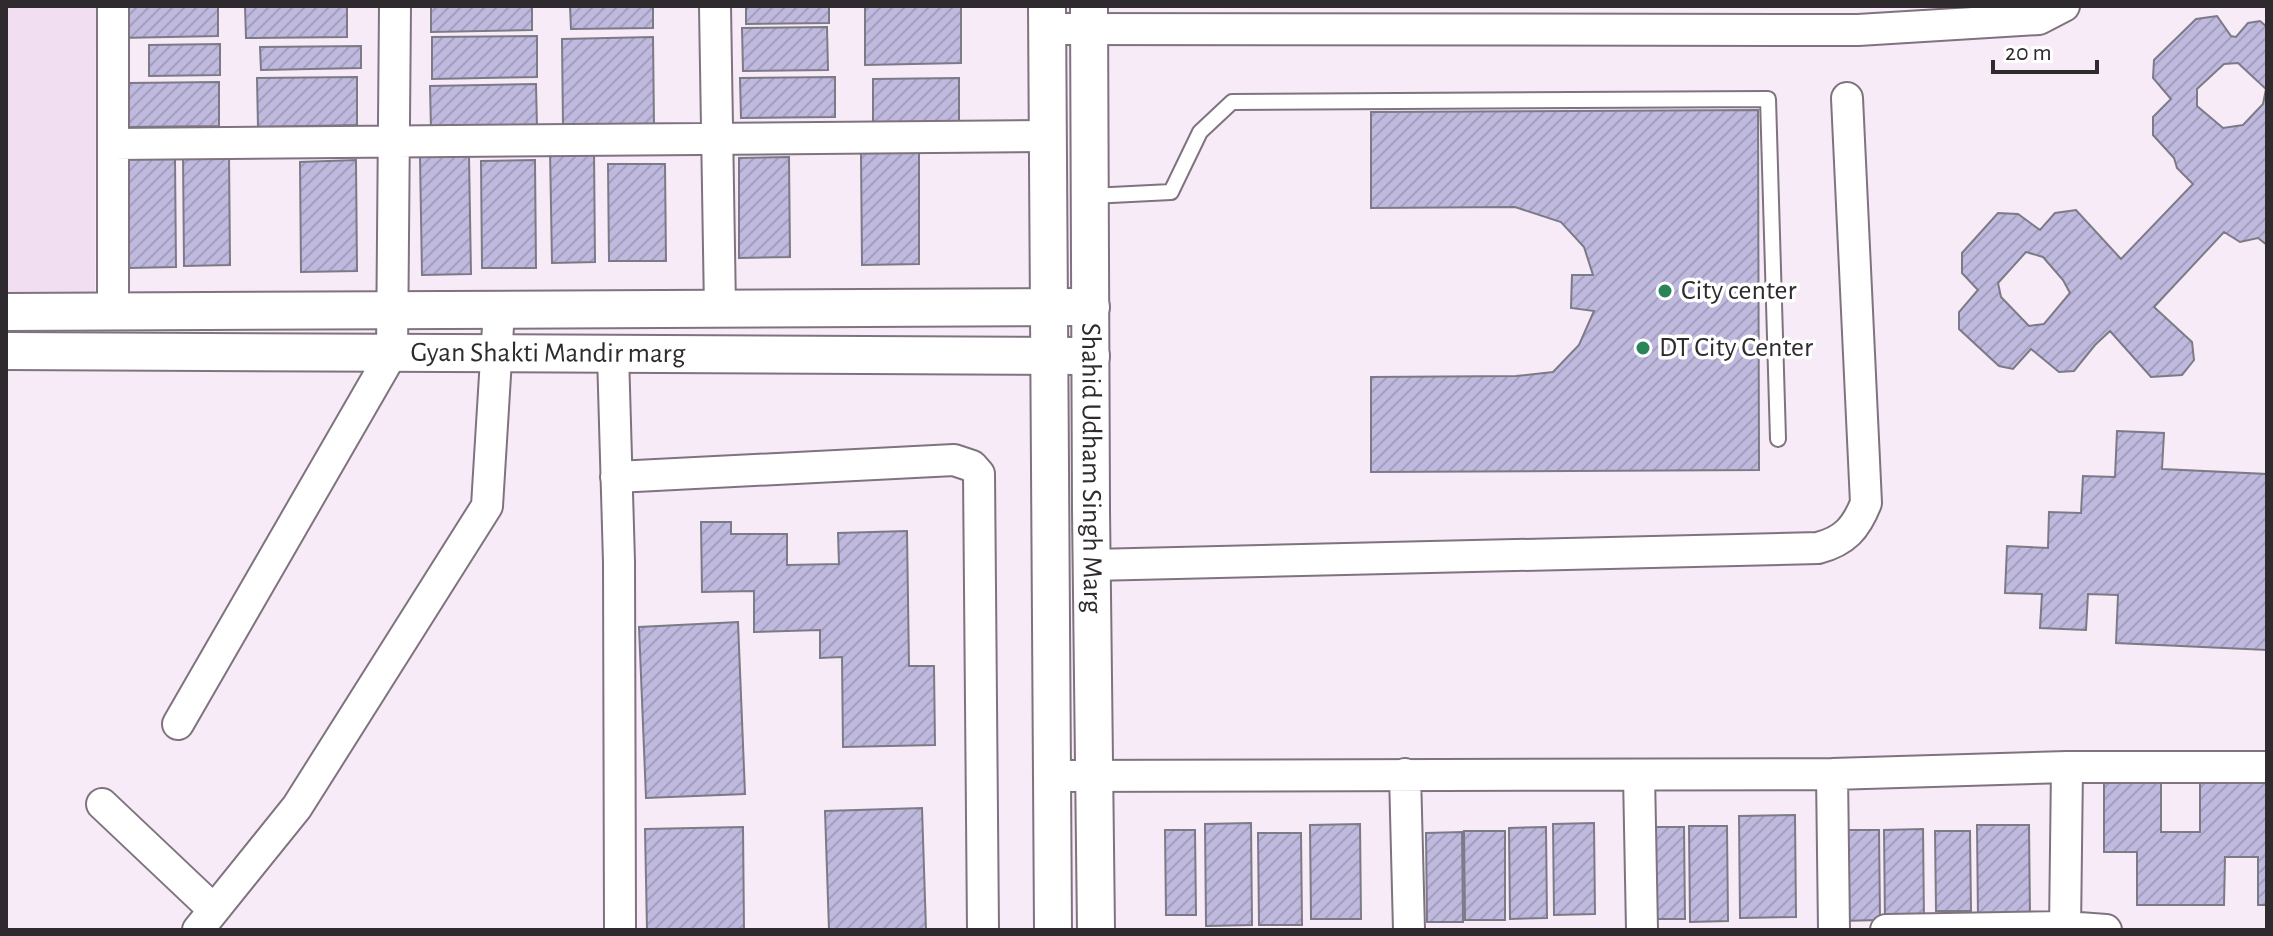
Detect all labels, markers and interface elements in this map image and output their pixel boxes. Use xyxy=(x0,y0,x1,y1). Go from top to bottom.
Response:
scale bar xyxy=(1993,24,2097,74)
text: 20 m xyxy=(2005,41,2052,65)
place label: City center xyxy=(1681,277,1796,305)
marker: City center xyxy=(1656,282,1674,300)
street label: Shahid Udham Singh Marg xyxy=(1076,323,1106,614)
place label: DT City Center xyxy=(1659,334,1813,362)
street label: Gyan Shakti Mandir marg xyxy=(411,339,686,368)
marker: DT City Center xyxy=(1634,339,1652,357)

